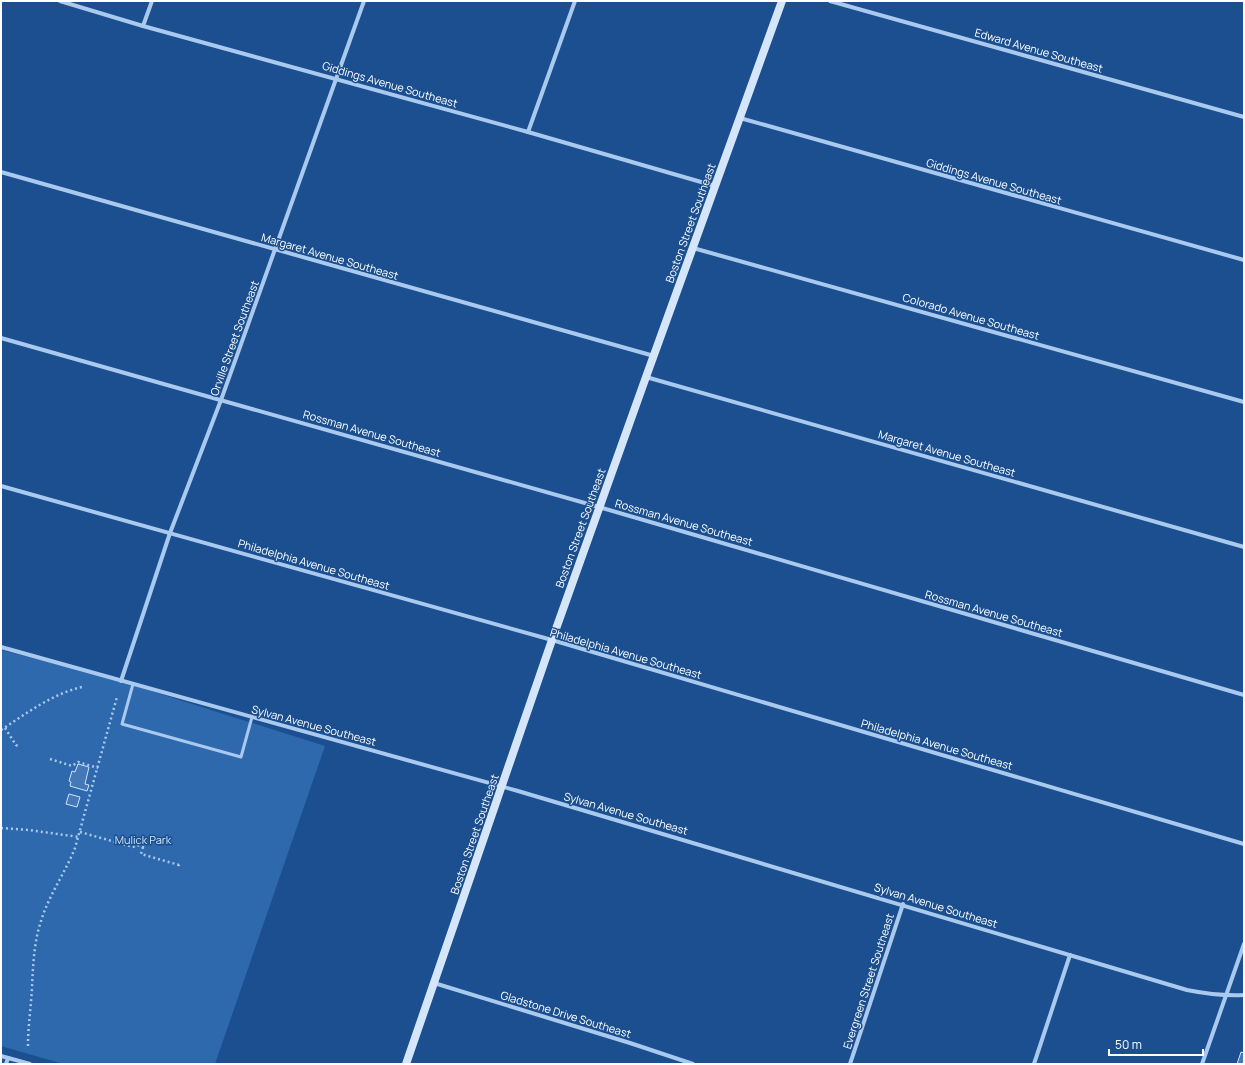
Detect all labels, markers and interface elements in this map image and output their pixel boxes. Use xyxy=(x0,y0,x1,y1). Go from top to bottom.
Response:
street label: Edward Avenue Southeast xyxy=(973,24,1105,76)
street label: Giddings Avenue Southeast xyxy=(321,57,459,111)
street label: Giddings Avenue Southeast xyxy=(925,154,1063,208)
street label: Boston Street Southeast xyxy=(661,161,719,285)
street label: Margaret Avenue Southeast xyxy=(260,229,400,283)
street label: Orville Street Southeast xyxy=(206,278,262,398)
street label: Colorado Avenue Southeast xyxy=(901,289,1041,343)
street label: Rossman Avenue Southeast xyxy=(302,406,442,460)
street label: Margaret Avenue Southeast xyxy=(877,426,1017,480)
street label: Boston Street Southeast xyxy=(551,466,609,590)
street label: Rossman Avenue Southeast xyxy=(614,495,754,549)
street label: Philadelphia Avenue Southeast xyxy=(236,535,392,593)
street label: Rossman Avenue Southeast xyxy=(924,586,1064,640)
street label: Philadelphia Avenue Southeast xyxy=(548,624,704,682)
street label: Sylvan Avenue Southeast xyxy=(250,701,378,749)
street label: Philadelphia Avenue Southeast xyxy=(859,715,1015,773)
street label: Boston Street Southeast xyxy=(446,772,502,896)
street label: Sylvan Avenue Southeast xyxy=(562,788,690,838)
park label: Mulick Park xyxy=(115,832,172,847)
street label: Sylvan Avenue Southeast xyxy=(872,879,1000,931)
street label: Evergreen Street Southeast xyxy=(839,911,897,1051)
street label: Gladstone Drive Southeast xyxy=(499,987,633,1041)
scale bar xyxy=(1109,1031,1203,1057)
text: 50 m xyxy=(1115,1036,1142,1053)

